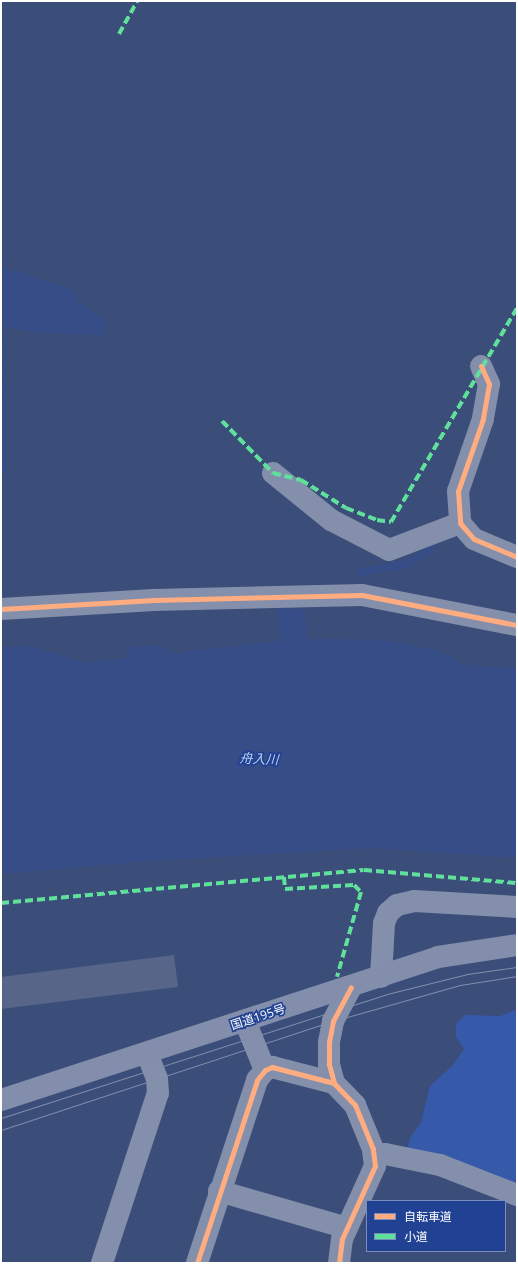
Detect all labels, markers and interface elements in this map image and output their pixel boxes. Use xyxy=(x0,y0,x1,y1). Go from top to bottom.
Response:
water label: 舟入川 xyxy=(239,750,279,768)
street label: 国道195号 xyxy=(229,1001,287,1033)
legend xyxy=(366,1200,506,1252)
text: 自転車道 xyxy=(404,1208,452,1225)
text: 小道 xyxy=(404,1228,428,1245)

